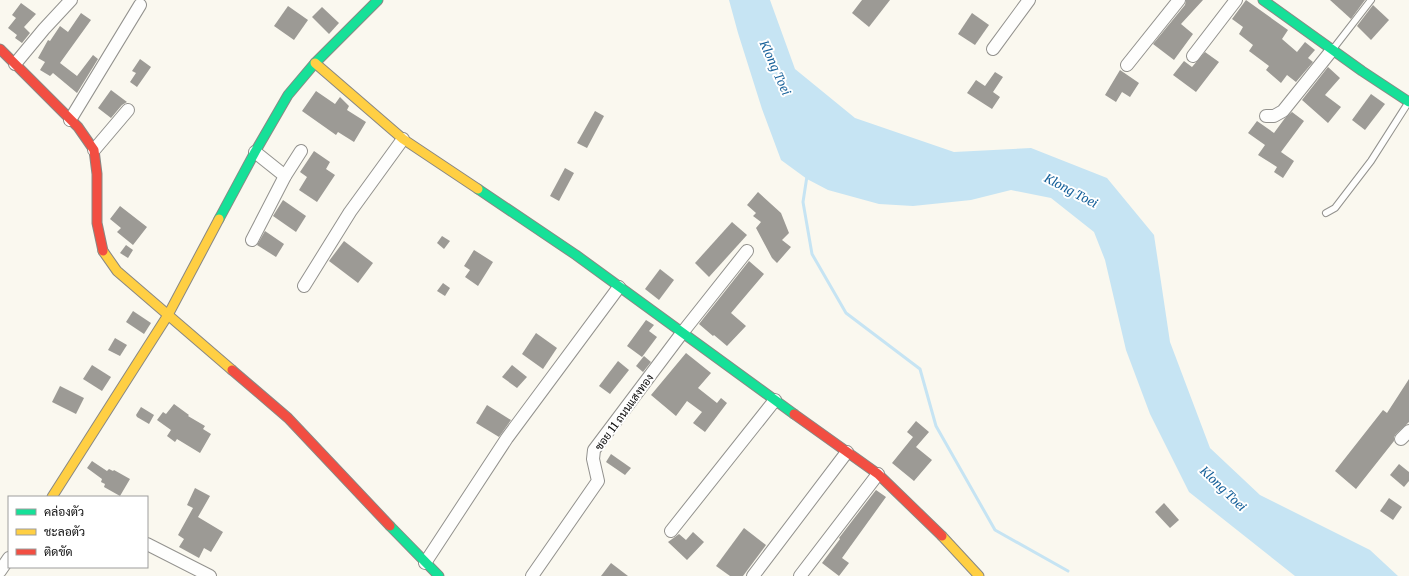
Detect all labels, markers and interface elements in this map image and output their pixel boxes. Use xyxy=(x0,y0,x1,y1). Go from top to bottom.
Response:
water label: Klong Toei xyxy=(756,37,794,98)
water label: Klong Toei xyxy=(1041,170,1101,211)
street label: ซอย 11 ถนนแสงทอง xyxy=(592,371,656,453)
water label: Klong Toei xyxy=(1197,462,1250,515)
legend xyxy=(8,496,148,568)
text: คล่องตัว xyxy=(44,504,84,519)
text: ชะลอตัว xyxy=(44,524,85,539)
text: ติดขัด xyxy=(44,544,73,559)

